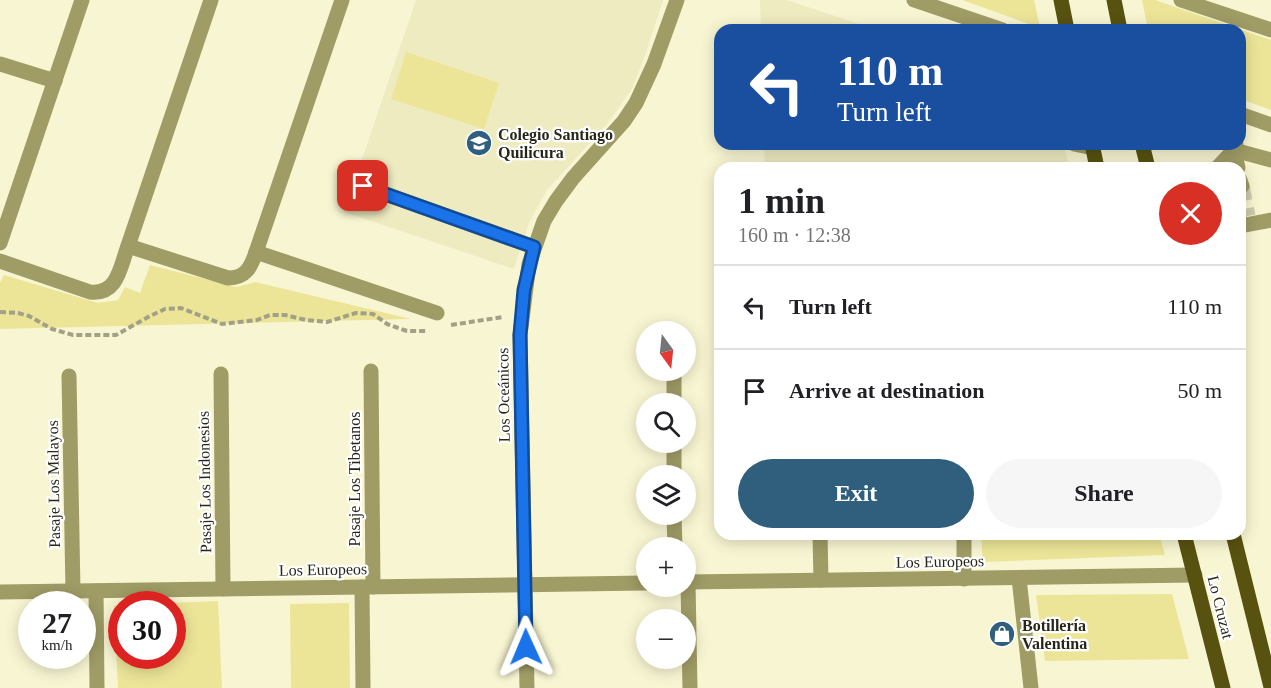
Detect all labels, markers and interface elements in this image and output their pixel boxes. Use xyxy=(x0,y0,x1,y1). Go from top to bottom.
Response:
icon: left xyxy=(738,48,816,126)
text: 110 m xyxy=(837,48,943,94)
text: Turn left xyxy=(837,97,931,127)
place label: Colegio Santiago Quilicura xyxy=(498,126,613,161)
school or university icon: Colegio Santiago Quilicura xyxy=(464,128,494,158)
pin xyxy=(337,160,388,211)
icon: arrive xyxy=(346,169,379,202)
text: 1 min xyxy=(738,181,825,221)
button: close xyxy=(1159,182,1222,245)
text: 160 m · 12:38 xyxy=(738,224,851,246)
icon: left xyxy=(738,291,771,324)
text: Turn left xyxy=(789,294,872,319)
text: 110 m xyxy=(1167,294,1222,319)
north arrow xyxy=(636,321,696,381)
map controls xyxy=(636,321,696,669)
street label: Los Oceánicos xyxy=(494,348,513,442)
icon: arrive xyxy=(738,375,771,408)
text: Arrive at destination xyxy=(789,378,985,403)
text: 50 m xyxy=(1177,378,1222,403)
button: search xyxy=(636,393,696,453)
street label: Pasaje Los Indonesios xyxy=(195,411,215,553)
street label: Pasaje Los Tibetanos xyxy=(346,411,364,547)
street label: Pasaje Los Malayos xyxy=(44,420,64,548)
button: Exit xyxy=(738,459,974,528)
button: Share xyxy=(986,459,1222,528)
button: layers xyxy=(636,465,696,525)
button: + xyxy=(636,537,696,597)
street label: Los Europeos xyxy=(896,552,984,572)
street label: Los Europeos xyxy=(279,560,367,580)
street label: Lo Cruzat xyxy=(1204,574,1237,641)
speed limit sign: 30 xyxy=(108,591,186,669)
text: 27 xyxy=(42,606,72,639)
button: − xyxy=(636,609,696,669)
position arrow xyxy=(494,615,558,679)
place label: Botillería Valentina xyxy=(1022,617,1087,652)
shop icon: Botillería Valentina xyxy=(987,619,1017,649)
text: km/h xyxy=(42,637,72,653)

